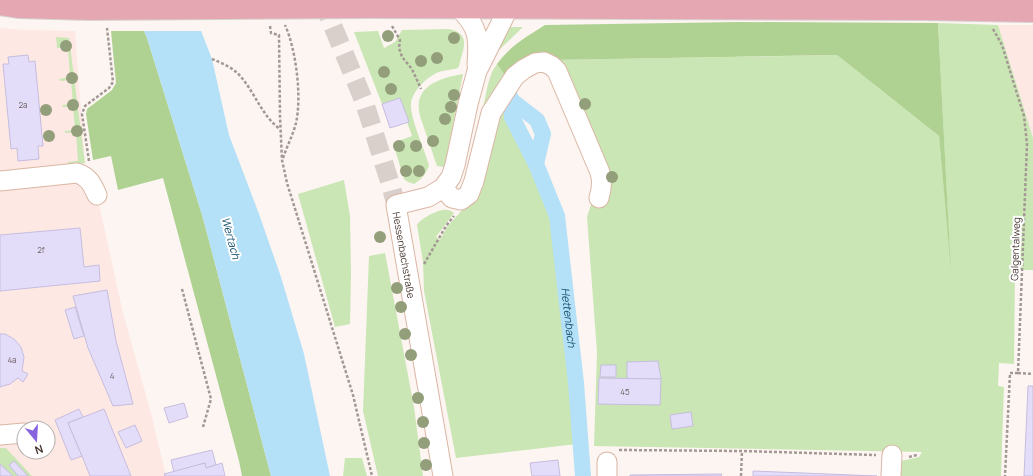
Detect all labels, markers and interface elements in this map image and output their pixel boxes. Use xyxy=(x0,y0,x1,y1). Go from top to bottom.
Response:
house number: 2a xyxy=(18,99,28,110)
street label: Hessenbachstraße xyxy=(389,211,419,300)
water label: Wertach xyxy=(219,215,244,261)
street label: Galgentalweg xyxy=(1007,217,1023,281)
house number: 2f xyxy=(37,244,45,255)
water label: Hettenbach xyxy=(558,287,580,349)
house number: 4a xyxy=(7,354,17,365)
house number: 4 xyxy=(110,370,115,381)
house number: 45 xyxy=(620,386,630,397)
north arrow xyxy=(16,420,56,460)
text: N xyxy=(33,442,45,458)

